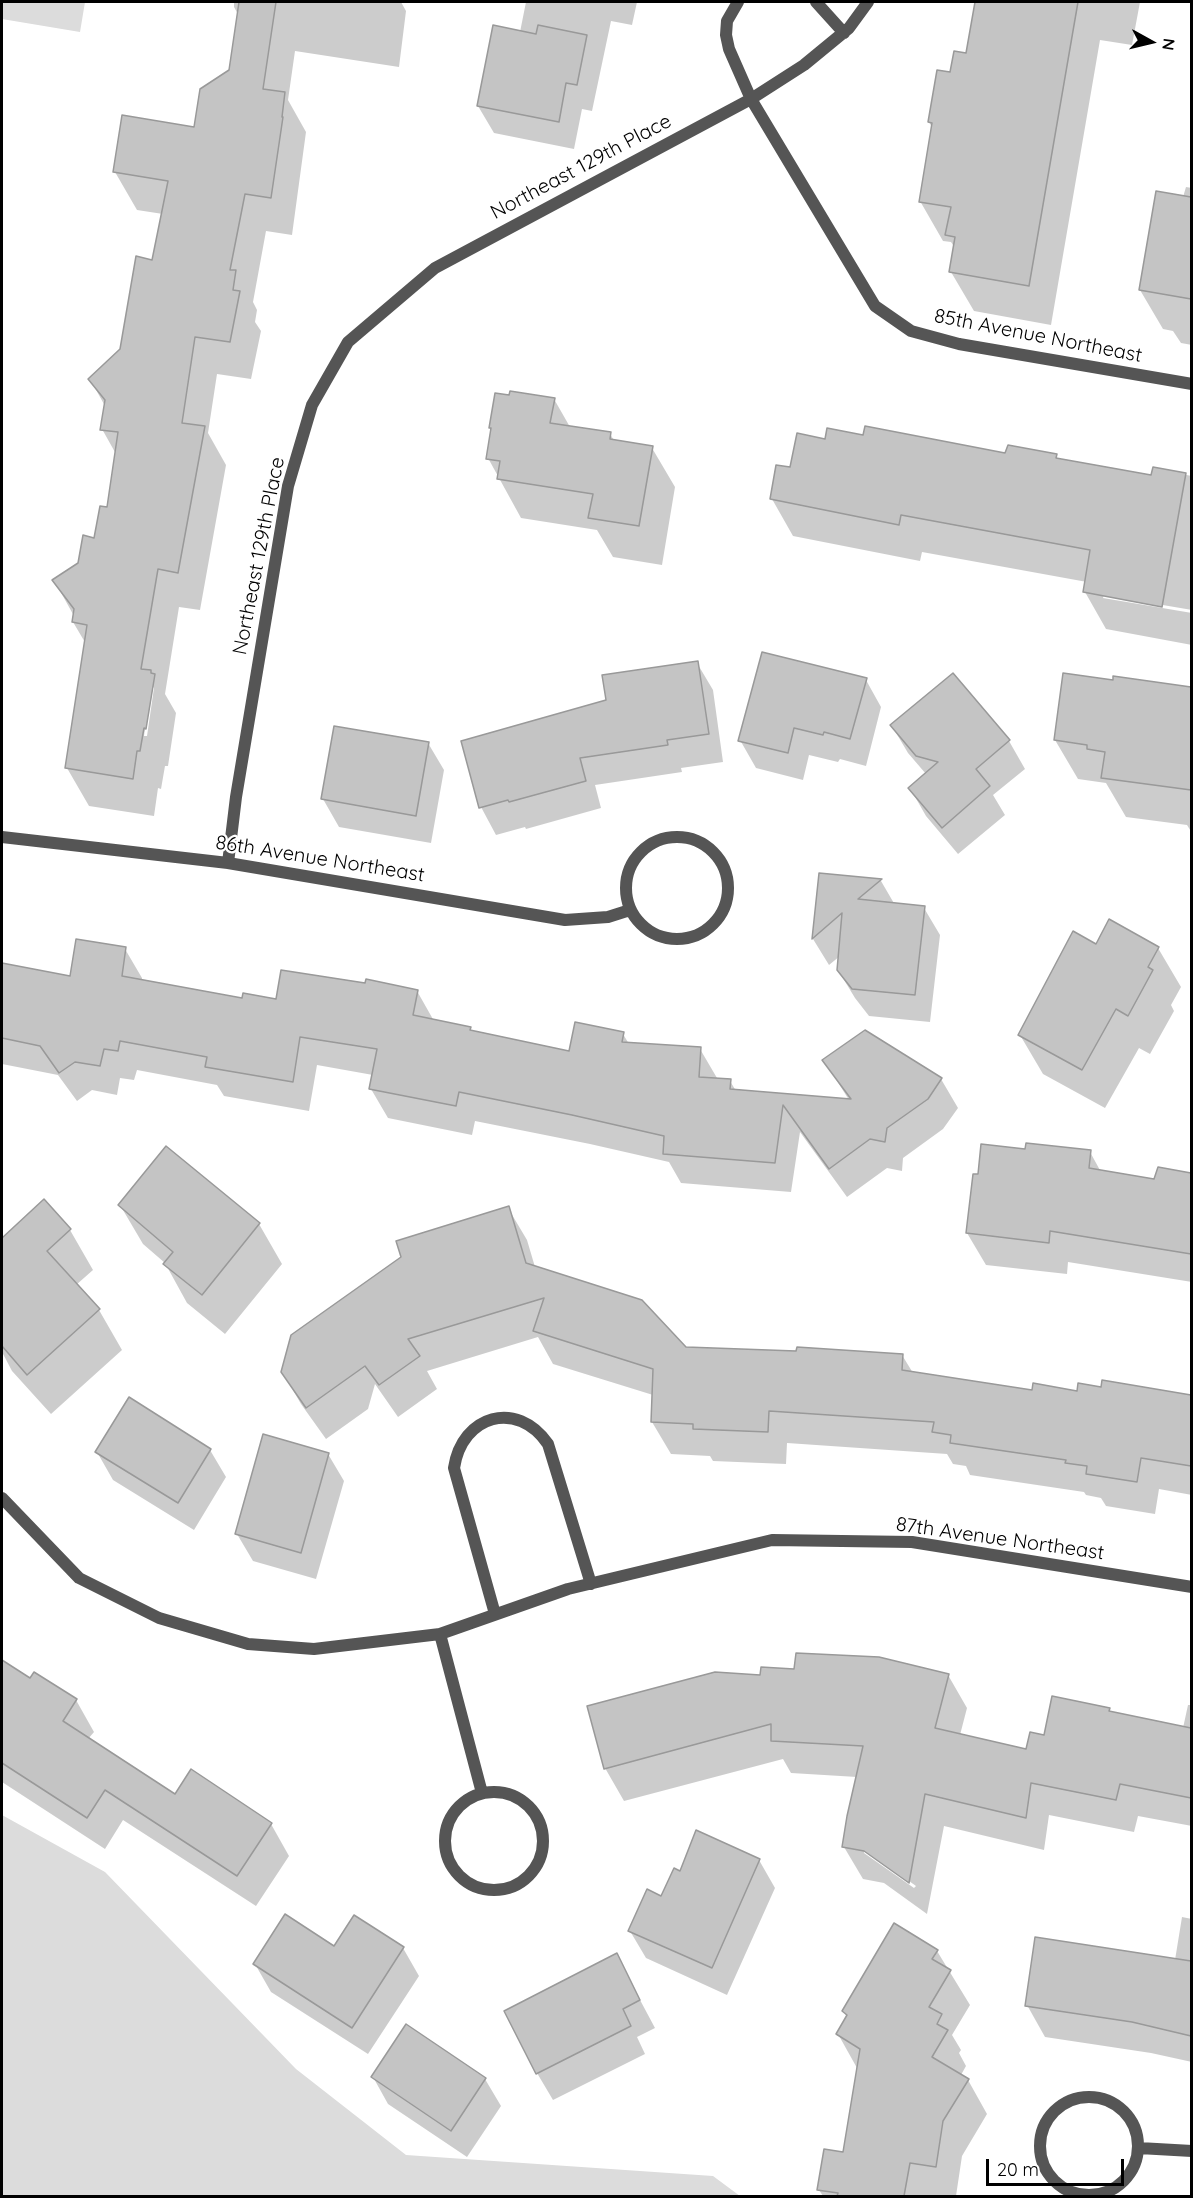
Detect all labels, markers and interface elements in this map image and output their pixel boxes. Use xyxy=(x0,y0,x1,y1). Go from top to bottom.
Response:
north arrow xyxy=(1121,12,1181,72)
text: N xyxy=(1158,37,1180,52)
street label: Northeast 129th Place xyxy=(487,109,675,225)
street label: 85th Avenue Northeast xyxy=(932,304,1144,368)
street label: Northeast 129th Place xyxy=(228,455,290,657)
street label: 86th Avenue Northeast xyxy=(214,831,426,887)
street label: 87th Avenue Northeast xyxy=(894,1512,1106,1566)
scale bar xyxy=(989,2147,1127,2185)
text: 20 m xyxy=(997,2158,1039,2181)

